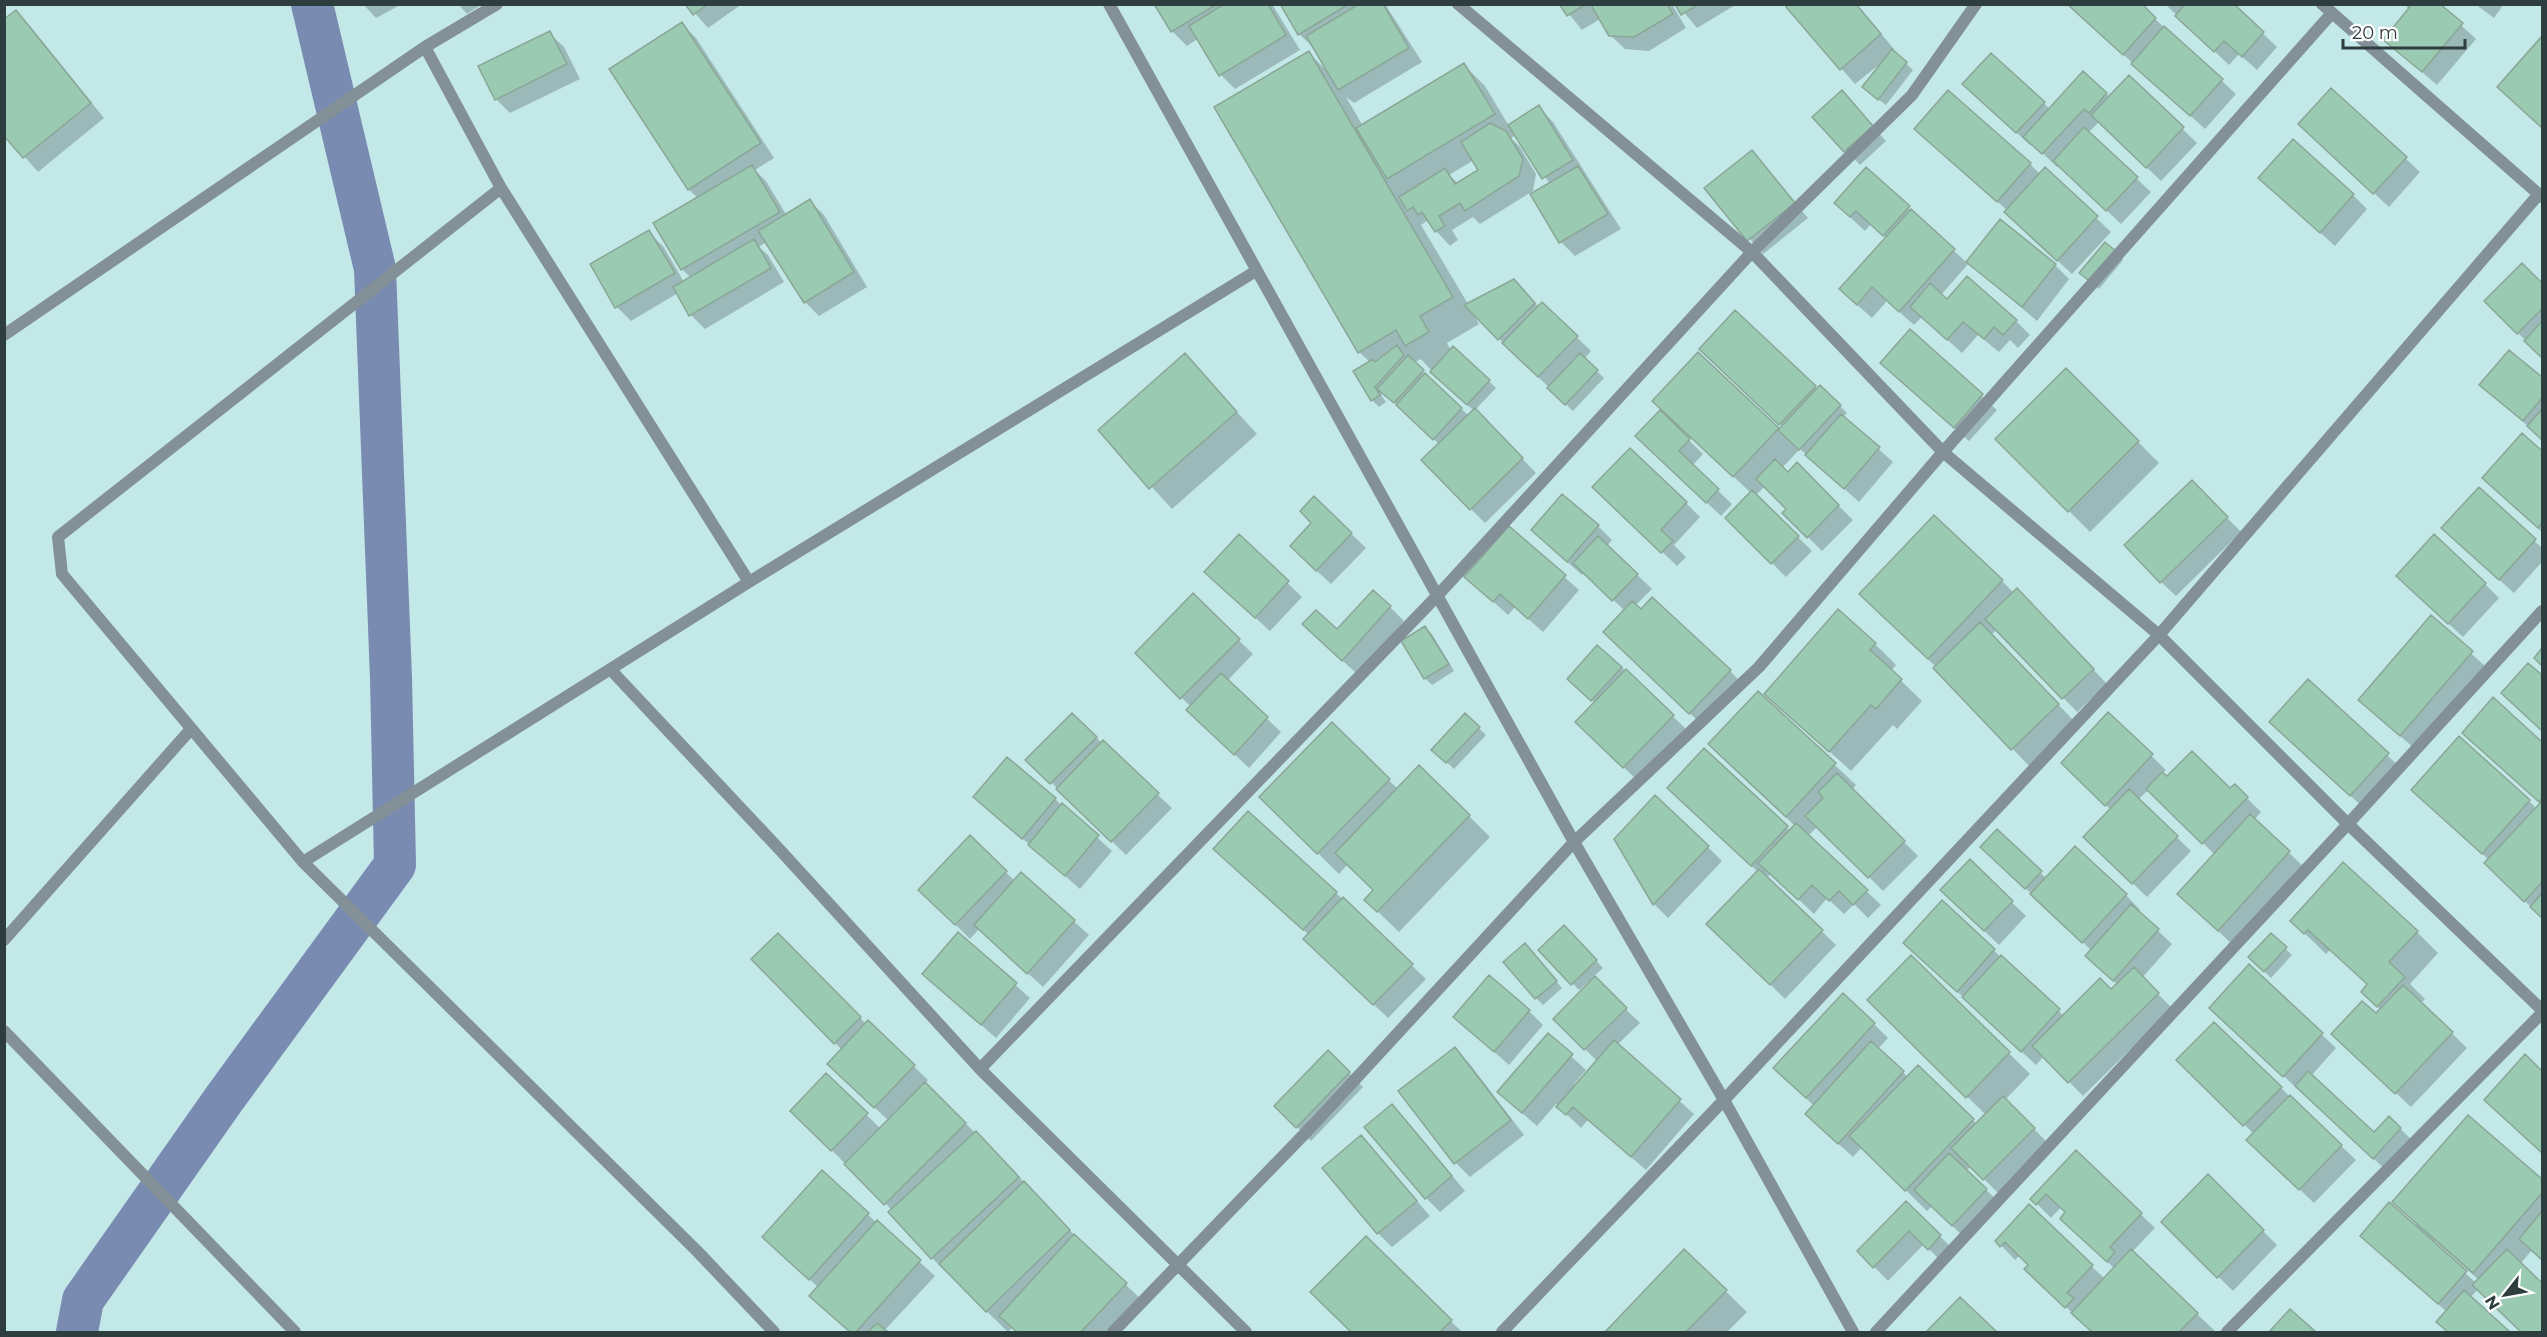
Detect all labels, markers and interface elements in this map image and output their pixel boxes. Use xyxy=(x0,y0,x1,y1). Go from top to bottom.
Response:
scale bar xyxy=(2343,12,2464,50)
text: 20 m xyxy=(2352,22,2398,44)
north arrow xyxy=(2475,1265,2535,1325)
text: N xyxy=(2481,1292,2504,1313)

